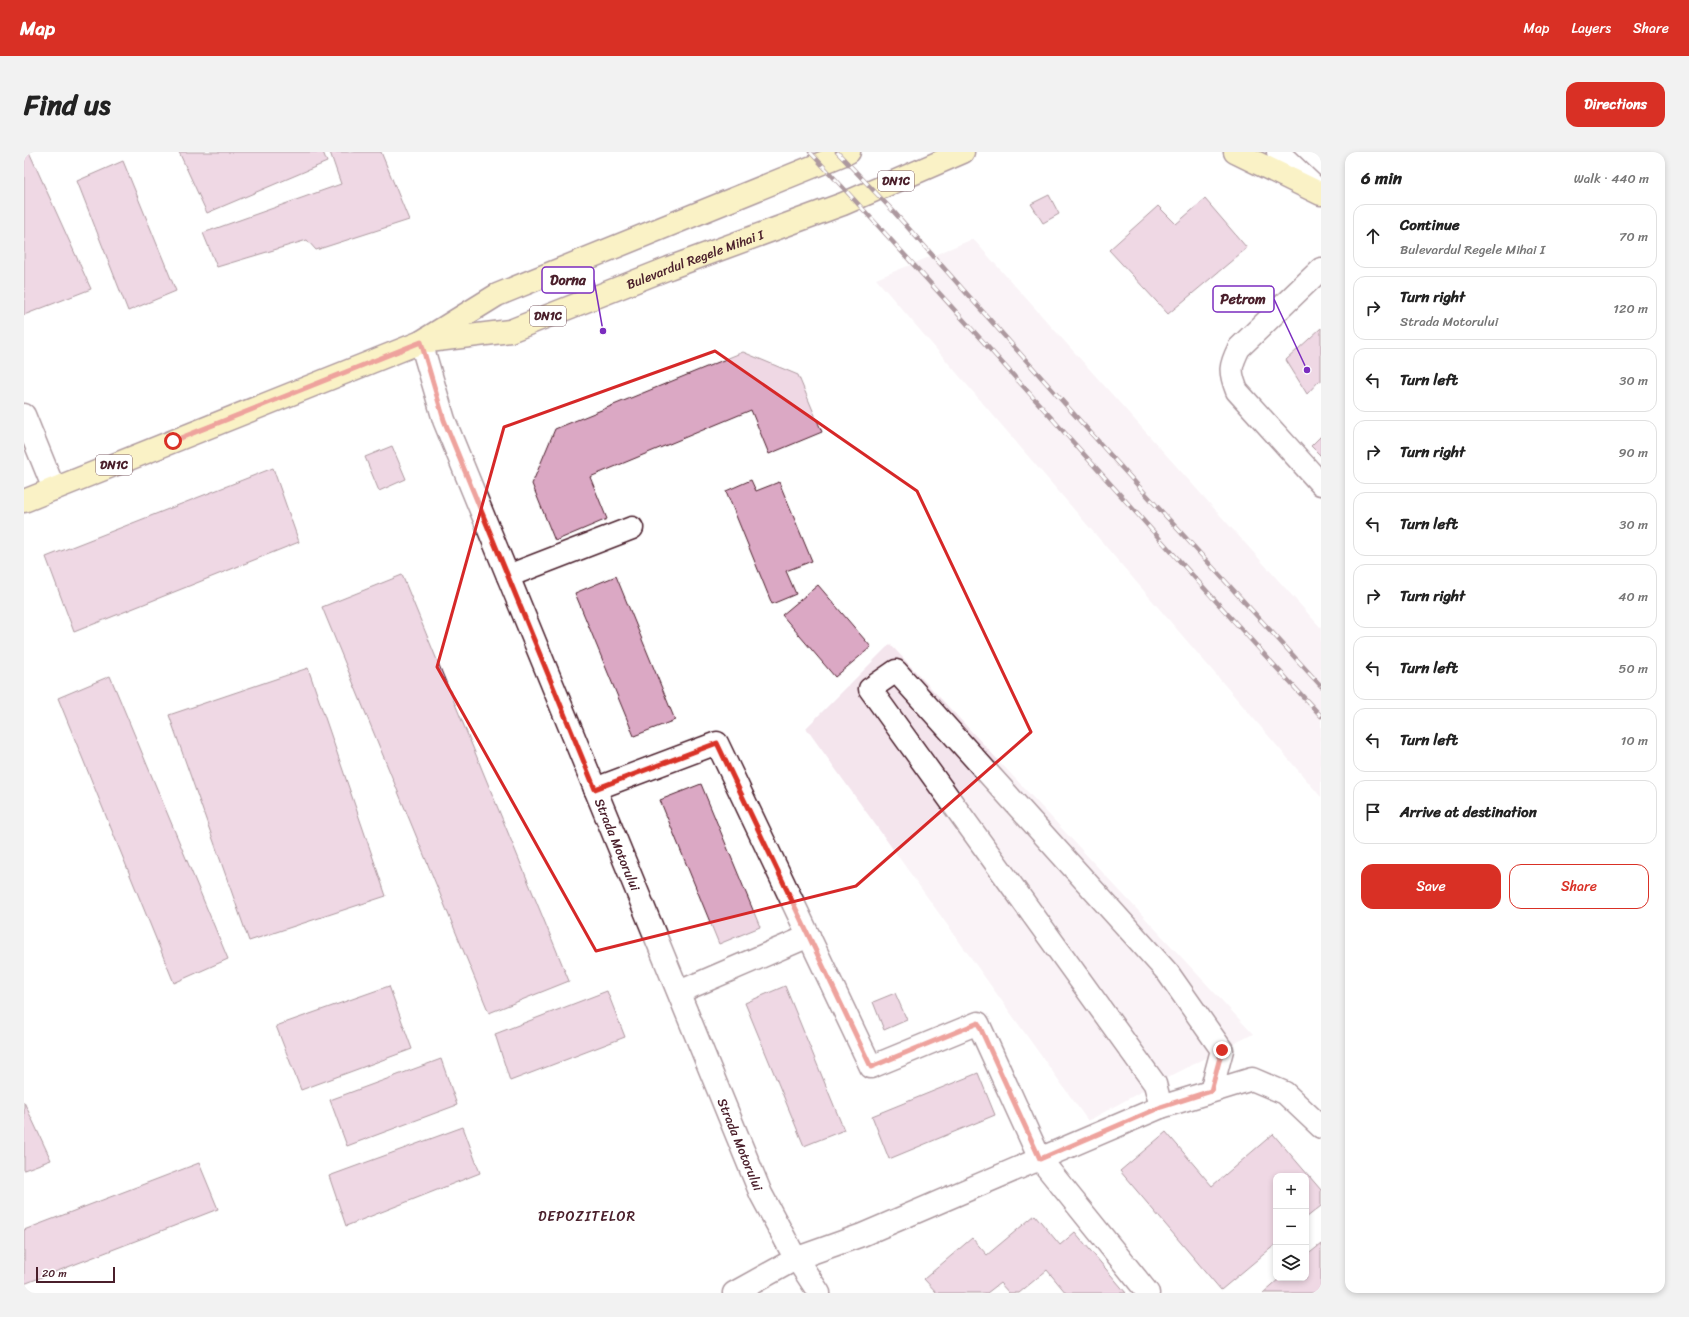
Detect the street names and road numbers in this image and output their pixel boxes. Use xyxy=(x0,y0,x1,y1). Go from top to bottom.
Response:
road number: DN1C xyxy=(878,171,914,191)
street label: Bulevardul Regele Mihai I xyxy=(623,222,768,295)
road number: DN1C xyxy=(530,306,566,326)
road number: DN1C xyxy=(96,455,132,475)
street label: Strada Motorului xyxy=(589,795,647,895)
street label: Strada Motorului xyxy=(711,1094,770,1195)

